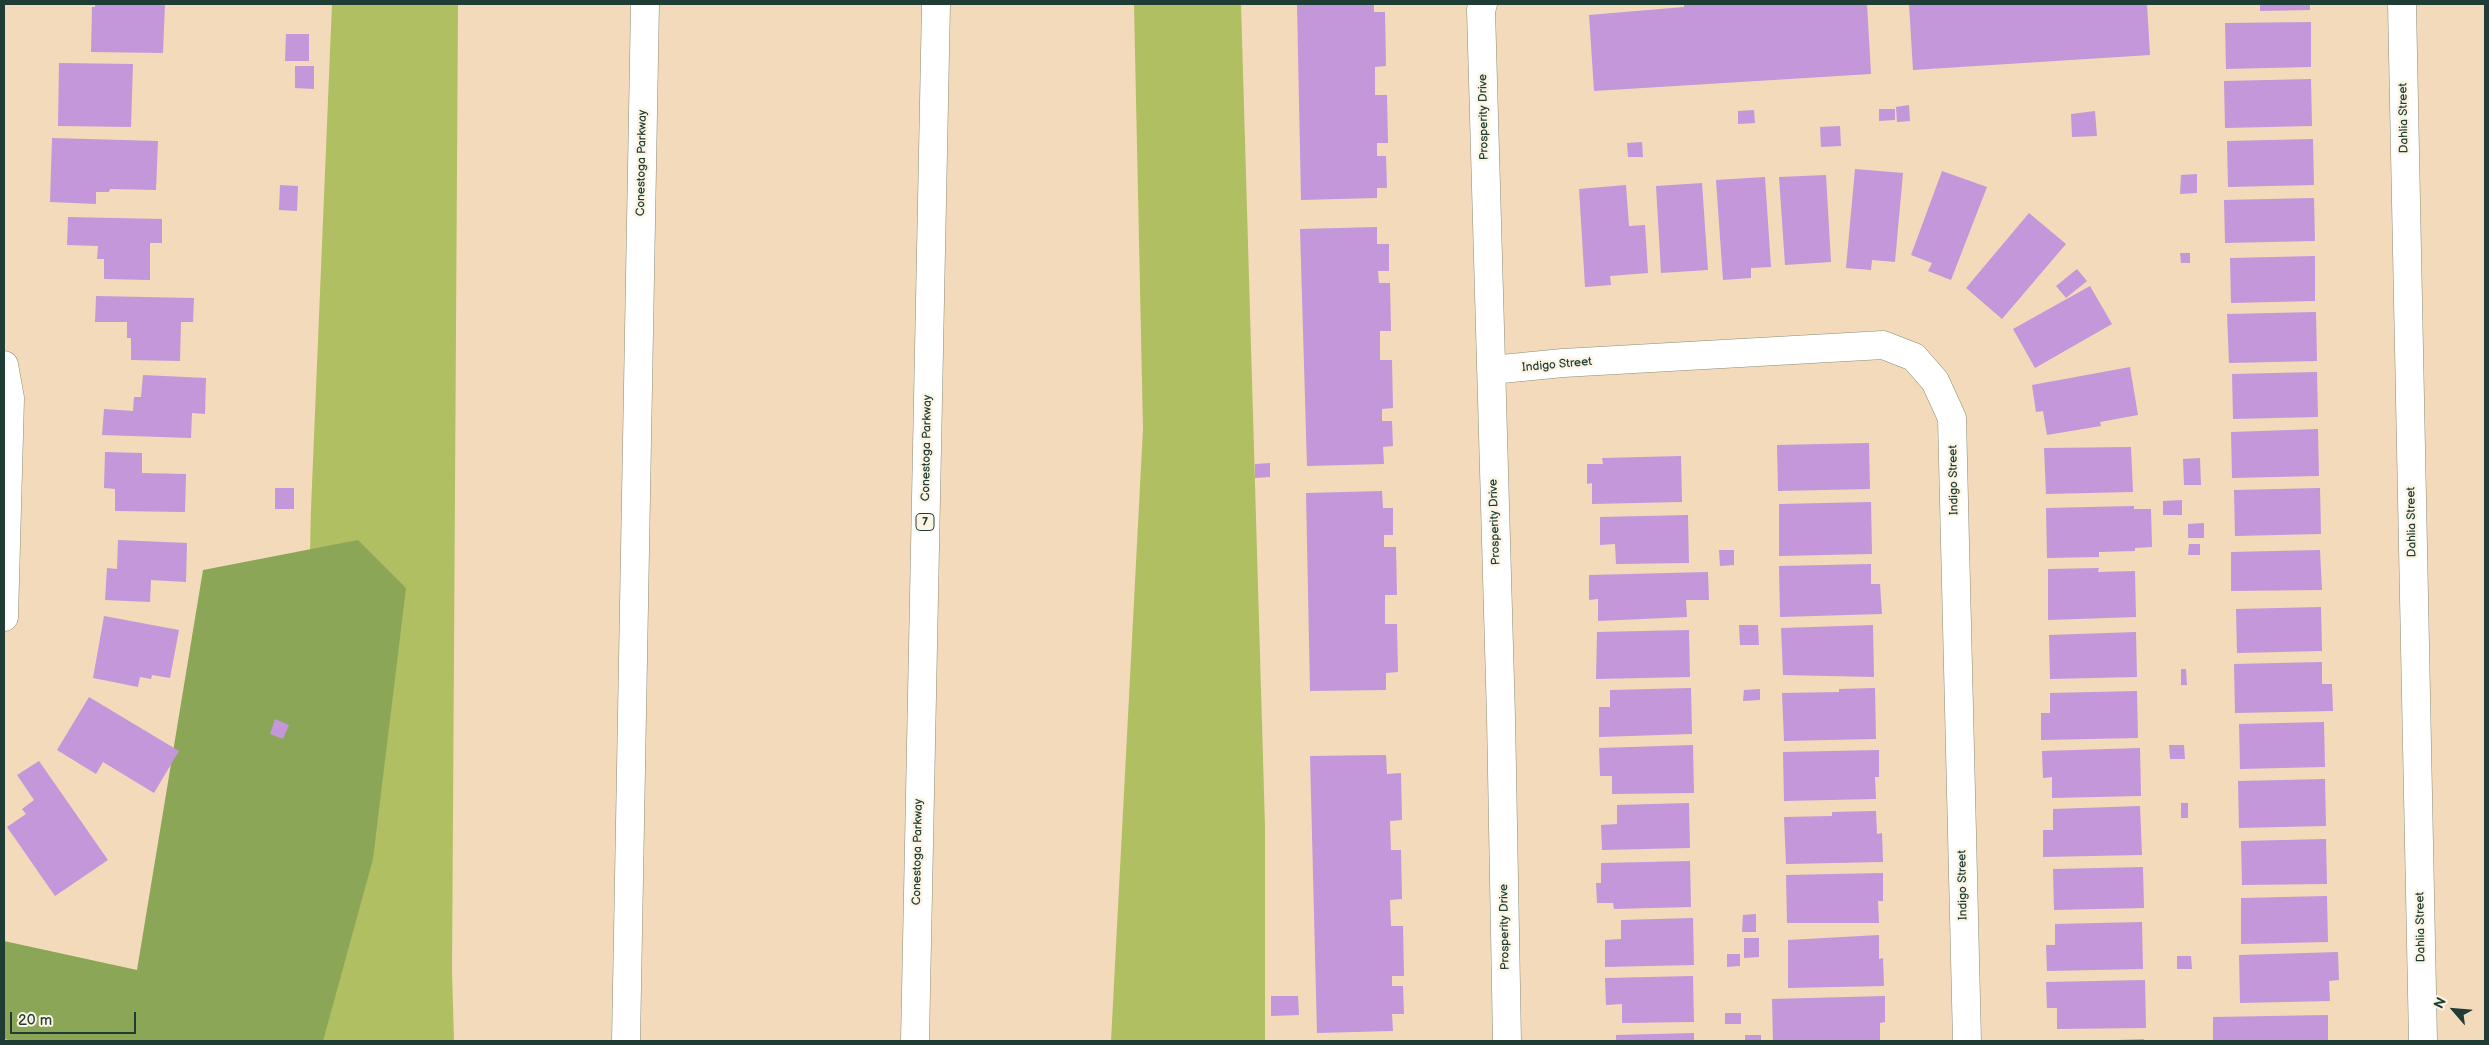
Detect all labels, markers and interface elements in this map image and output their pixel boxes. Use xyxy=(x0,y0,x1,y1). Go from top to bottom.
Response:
street label: Prosperity Drive xyxy=(1476,74,1492,160)
street label: Dahlia Street xyxy=(2396,83,2412,153)
street label: Conestoga Parkway xyxy=(634,110,650,216)
street label: Indigo Street xyxy=(1521,355,1593,375)
street label: Conestoga Parkway xyxy=(919,395,935,501)
street label: Indigo Street xyxy=(1946,445,1962,515)
street label: Prosperity Drive xyxy=(1486,479,1504,565)
street label: Dahlia Street xyxy=(2404,487,2420,557)
road number: 7 xyxy=(916,514,934,530)
street label: Conestoga Parkway xyxy=(910,799,926,905)
street label: Indigo Street xyxy=(1955,850,1971,920)
street label: Prosperity Drive xyxy=(1497,884,1513,970)
street label: Dahlia Street xyxy=(2413,892,2429,962)
north arrow xyxy=(2429,985,2479,1035)
text: N xyxy=(2430,994,2450,1012)
scale bar xyxy=(12,1002,139,1034)
text: 20 m xyxy=(18,1011,52,1030)

